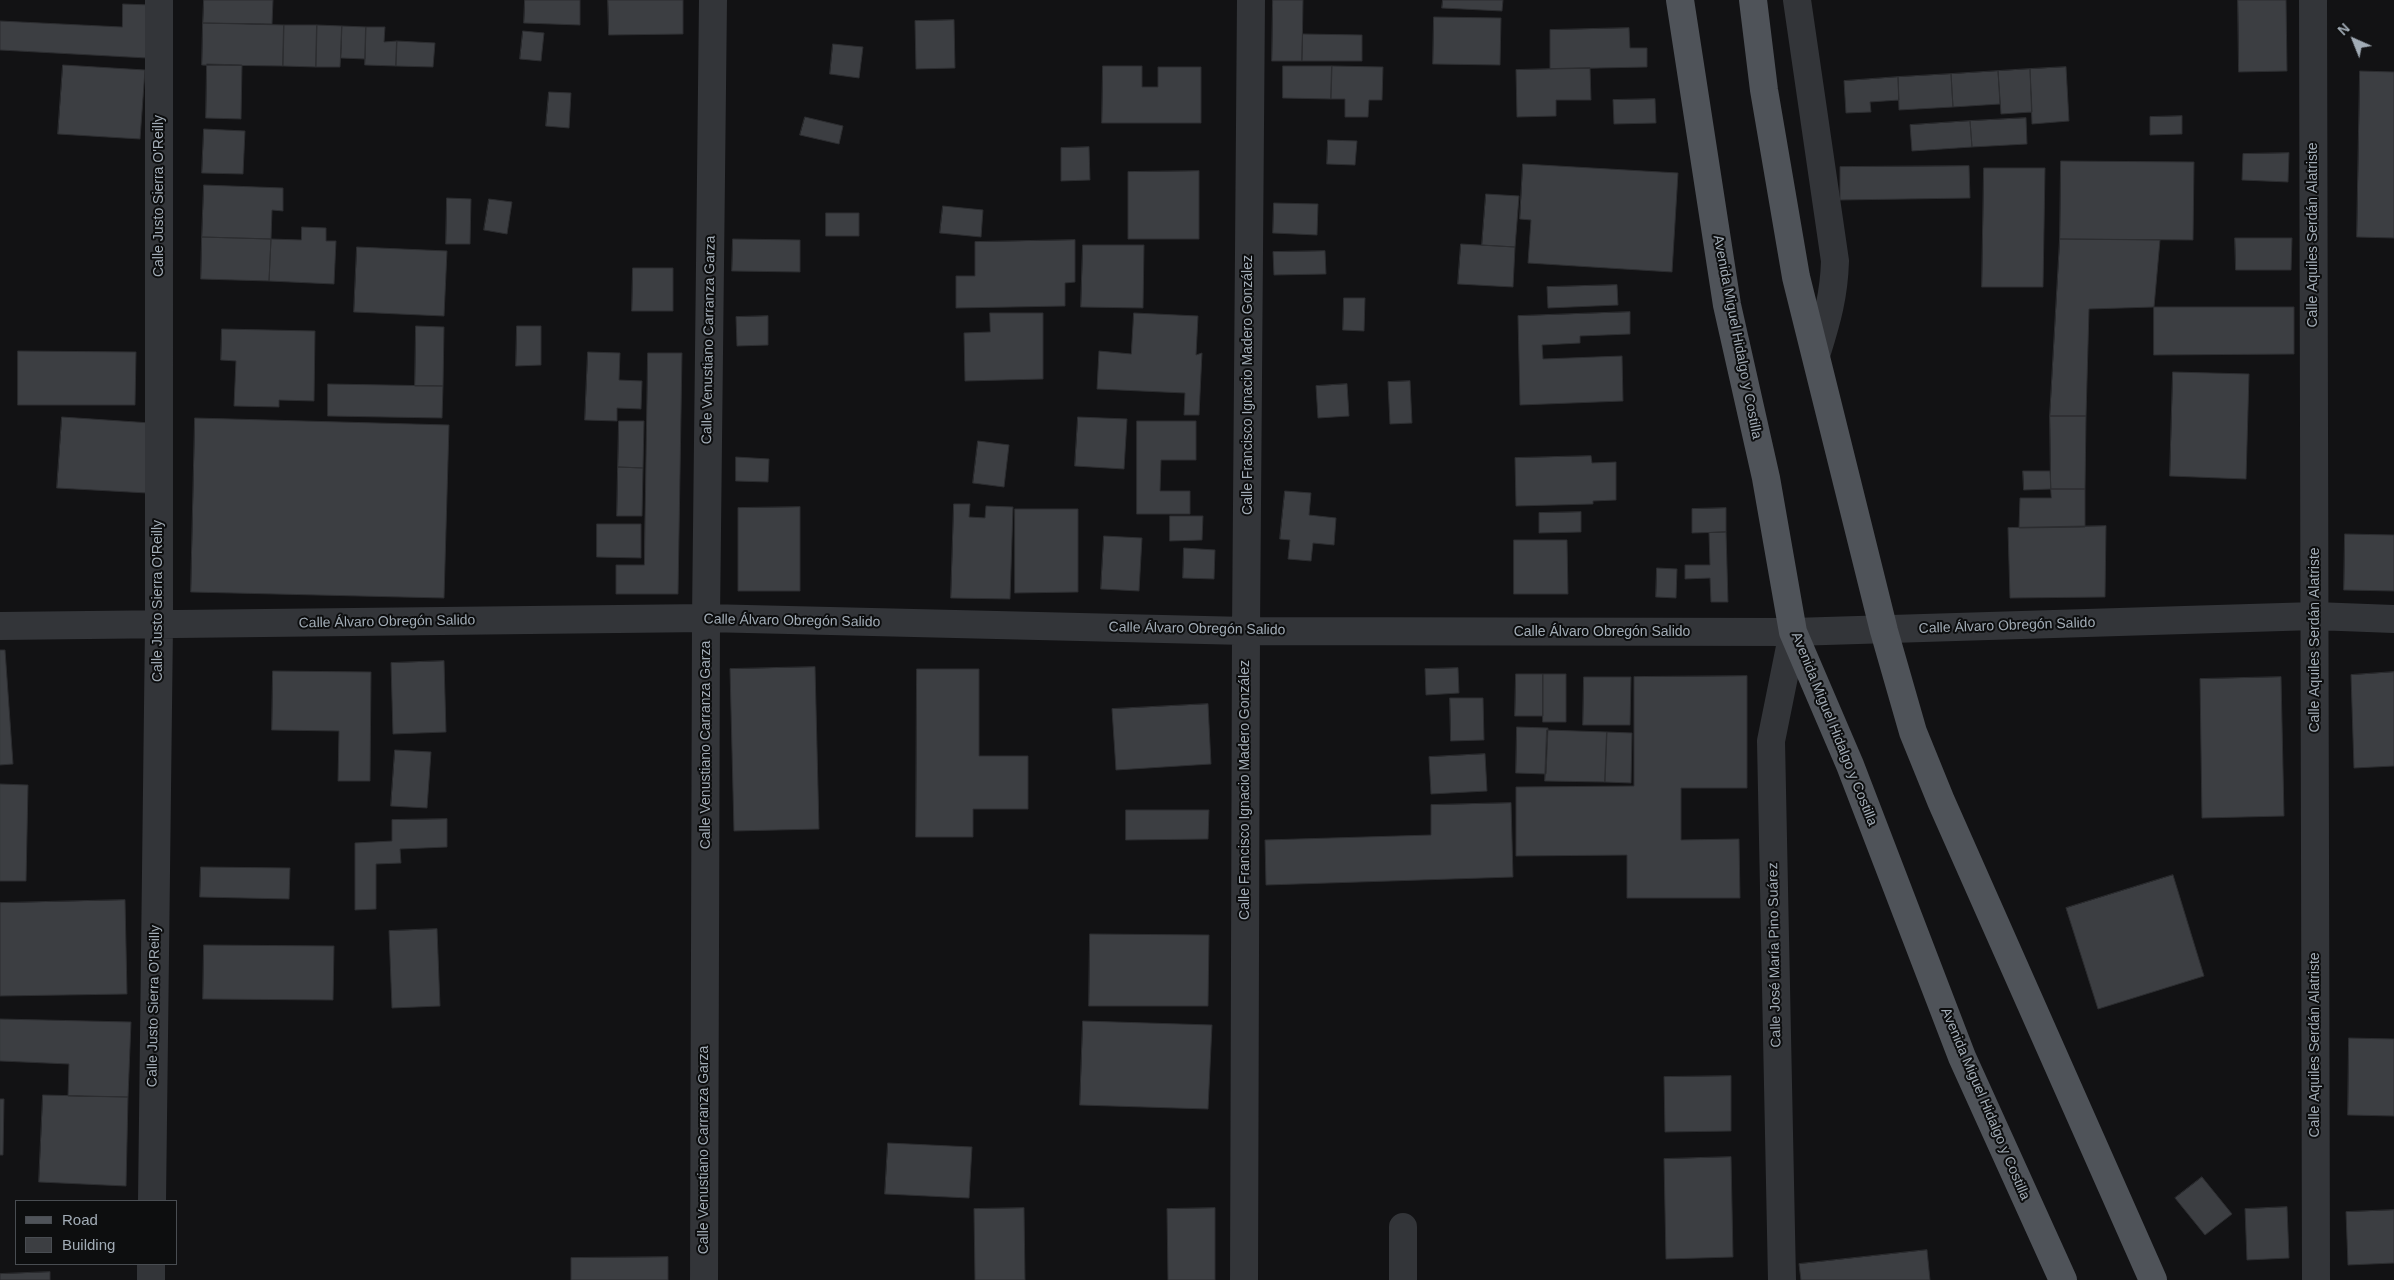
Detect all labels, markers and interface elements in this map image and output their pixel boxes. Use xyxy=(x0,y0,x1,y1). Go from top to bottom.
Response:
north arrow xyxy=(2329,15,2379,65)
text: N xyxy=(2334,20,2353,38)
street label: Calle Justo Sierra O'Reilly xyxy=(151,115,167,277)
street label: Calle Aquiles Serdán Alatriste xyxy=(2305,142,2321,328)
street label: Avenida Miguel Hidalgo y Costilla xyxy=(1709,234,1765,440)
street label: Calle Venustiano Carranza Garza xyxy=(699,236,719,444)
street label: Calle Francisco Ignacio Madero González xyxy=(1240,255,1256,515)
street label: Calle Justo Sierra O'Reilly xyxy=(150,520,166,682)
street label: Calle Aquiles Serdán Alatriste xyxy=(2307,547,2323,733)
street label: Calle Álvaro Obregón Salido xyxy=(704,611,880,631)
street label: Calle Álvaro Obregón Salido xyxy=(299,612,475,632)
street label: Calle Álvaro Obregón Salido xyxy=(1918,615,2096,637)
street label: Calle Álvaro Obregón Salido xyxy=(1109,619,1285,639)
street label: Calle Álvaro Obregón Salido xyxy=(1514,624,1690,640)
street label: Avenida Miguel Hidalgo y Costilla xyxy=(1787,630,1881,828)
street label: Calle Venustiano Carranza Garza xyxy=(698,641,714,849)
street label: Calle Francisco Ignacio Madero González xyxy=(1237,660,1253,920)
street label: Calle José María Pino Suárez xyxy=(1765,862,1785,1048)
street label: Calle Justo Sierra O'Reilly xyxy=(144,925,164,1087)
street label: Calle Aquiles Serdán Alatriste xyxy=(2307,952,2323,1138)
street label: Avenida Miguel Hidalgo y Costilla xyxy=(1937,1005,2033,1203)
street label: Calle Venustiano Carranza Garza xyxy=(696,1046,712,1254)
legend xyxy=(15,1200,178,1265)
text: Road xyxy=(62,1211,98,1228)
text: Building xyxy=(62,1236,115,1253)

